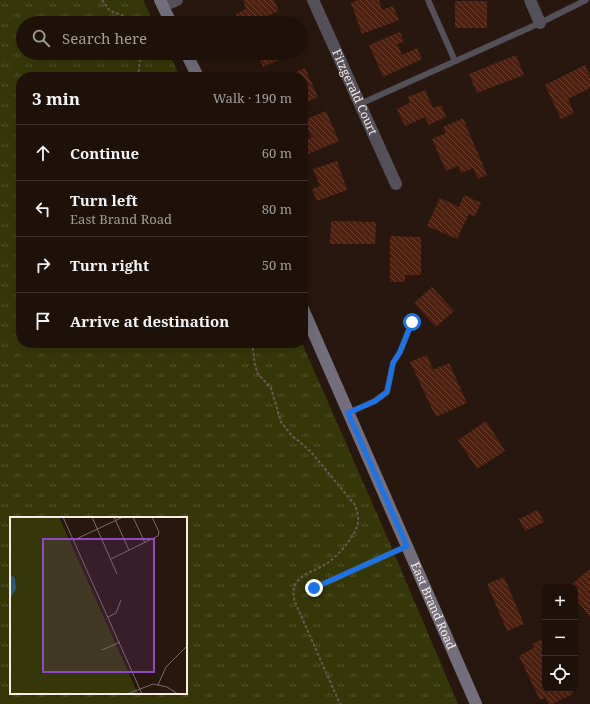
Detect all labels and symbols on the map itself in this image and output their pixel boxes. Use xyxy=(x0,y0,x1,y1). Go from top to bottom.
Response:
street label: Fitzgerald Court xyxy=(328,46,382,137)
route start xyxy=(403,313,421,331)
inset map xyxy=(10,517,187,694)
street label: East Brand Road xyxy=(407,559,460,653)
route end xyxy=(305,579,323,597)

